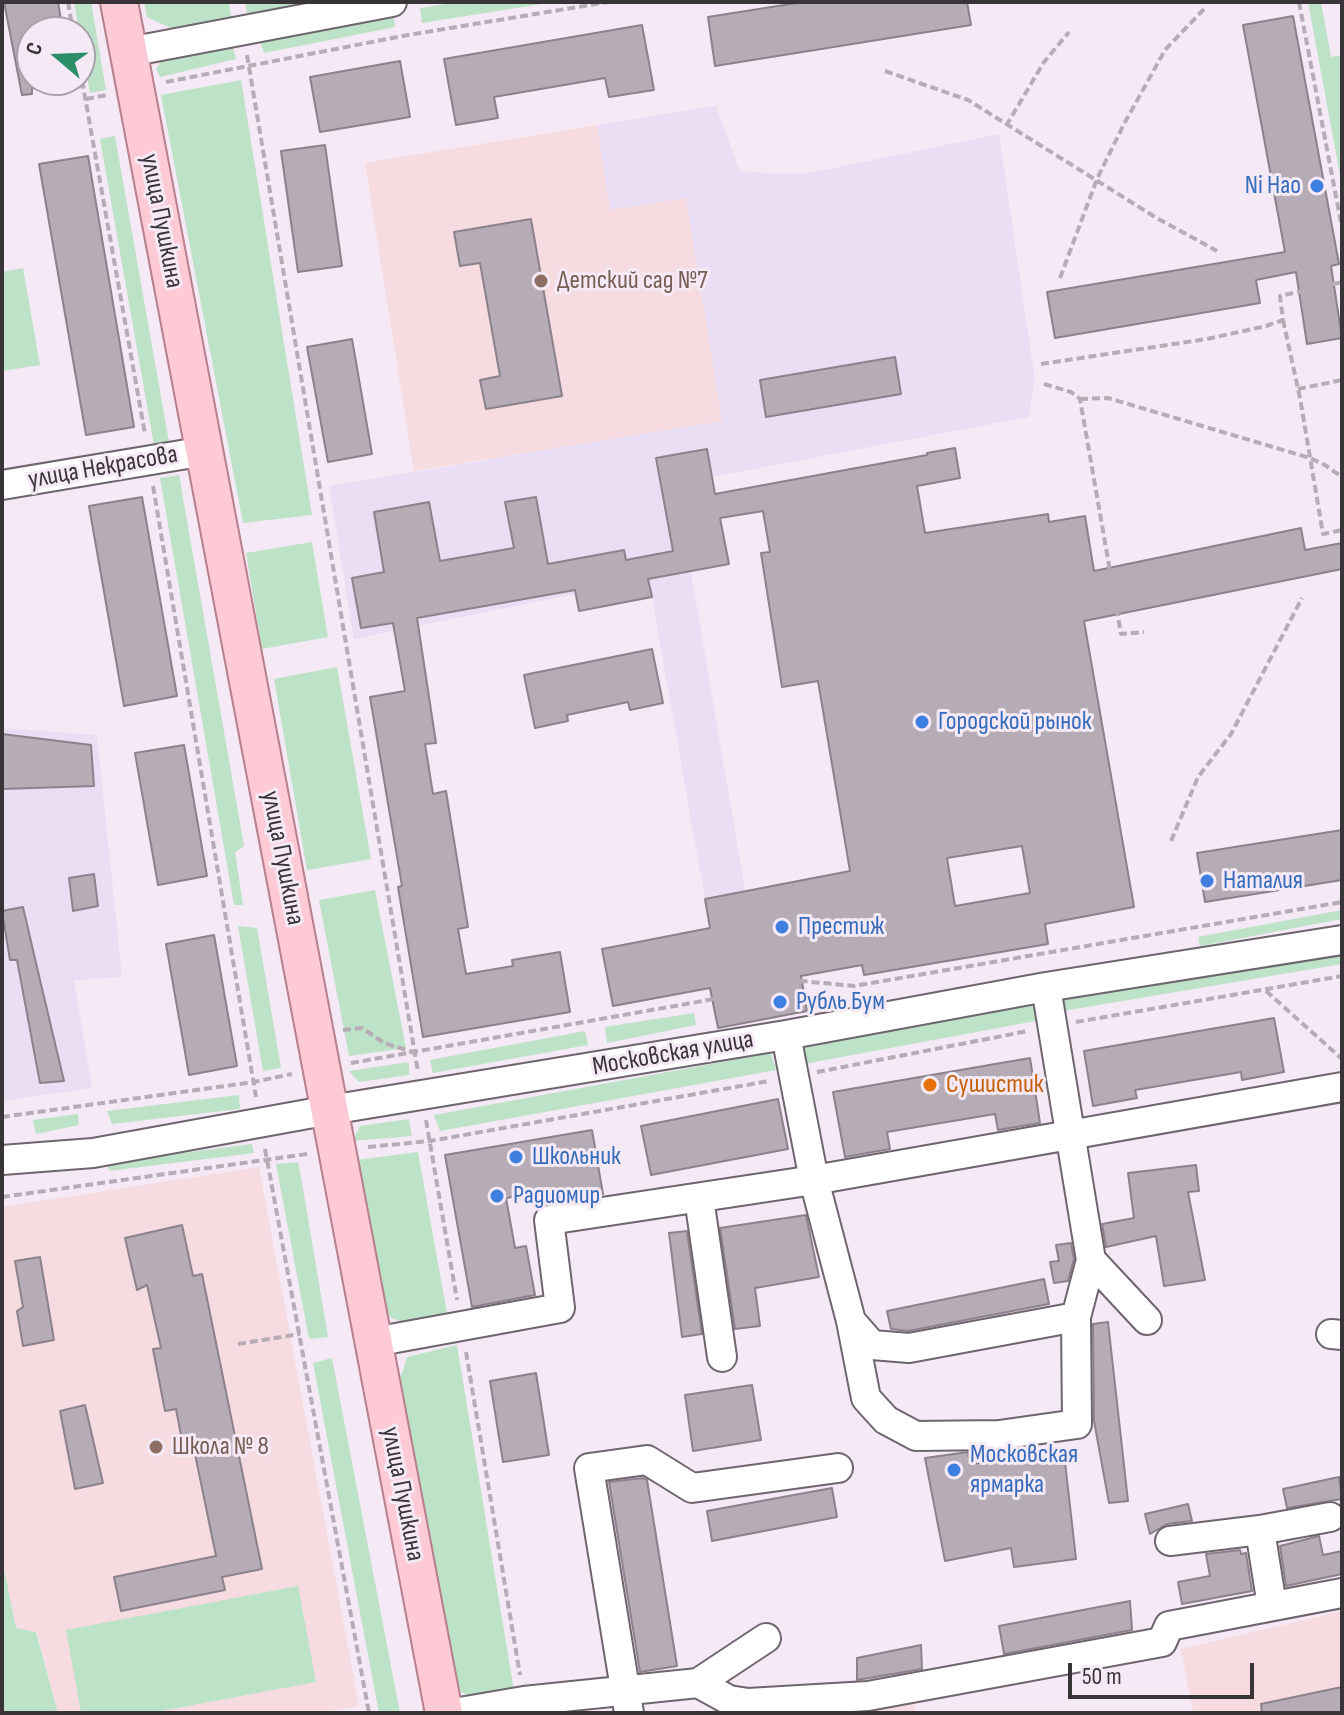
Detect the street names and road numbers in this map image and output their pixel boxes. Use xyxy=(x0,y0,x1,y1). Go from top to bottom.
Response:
street label: улица Пушкина xyxy=(133,151,189,291)
street label: улица Некрасова xyxy=(26,440,180,496)
street label: улица Пушкина xyxy=(254,788,310,928)
street label: Московская улица xyxy=(590,1024,756,1084)
street label: улица Пушкина xyxy=(374,1424,430,1564)

